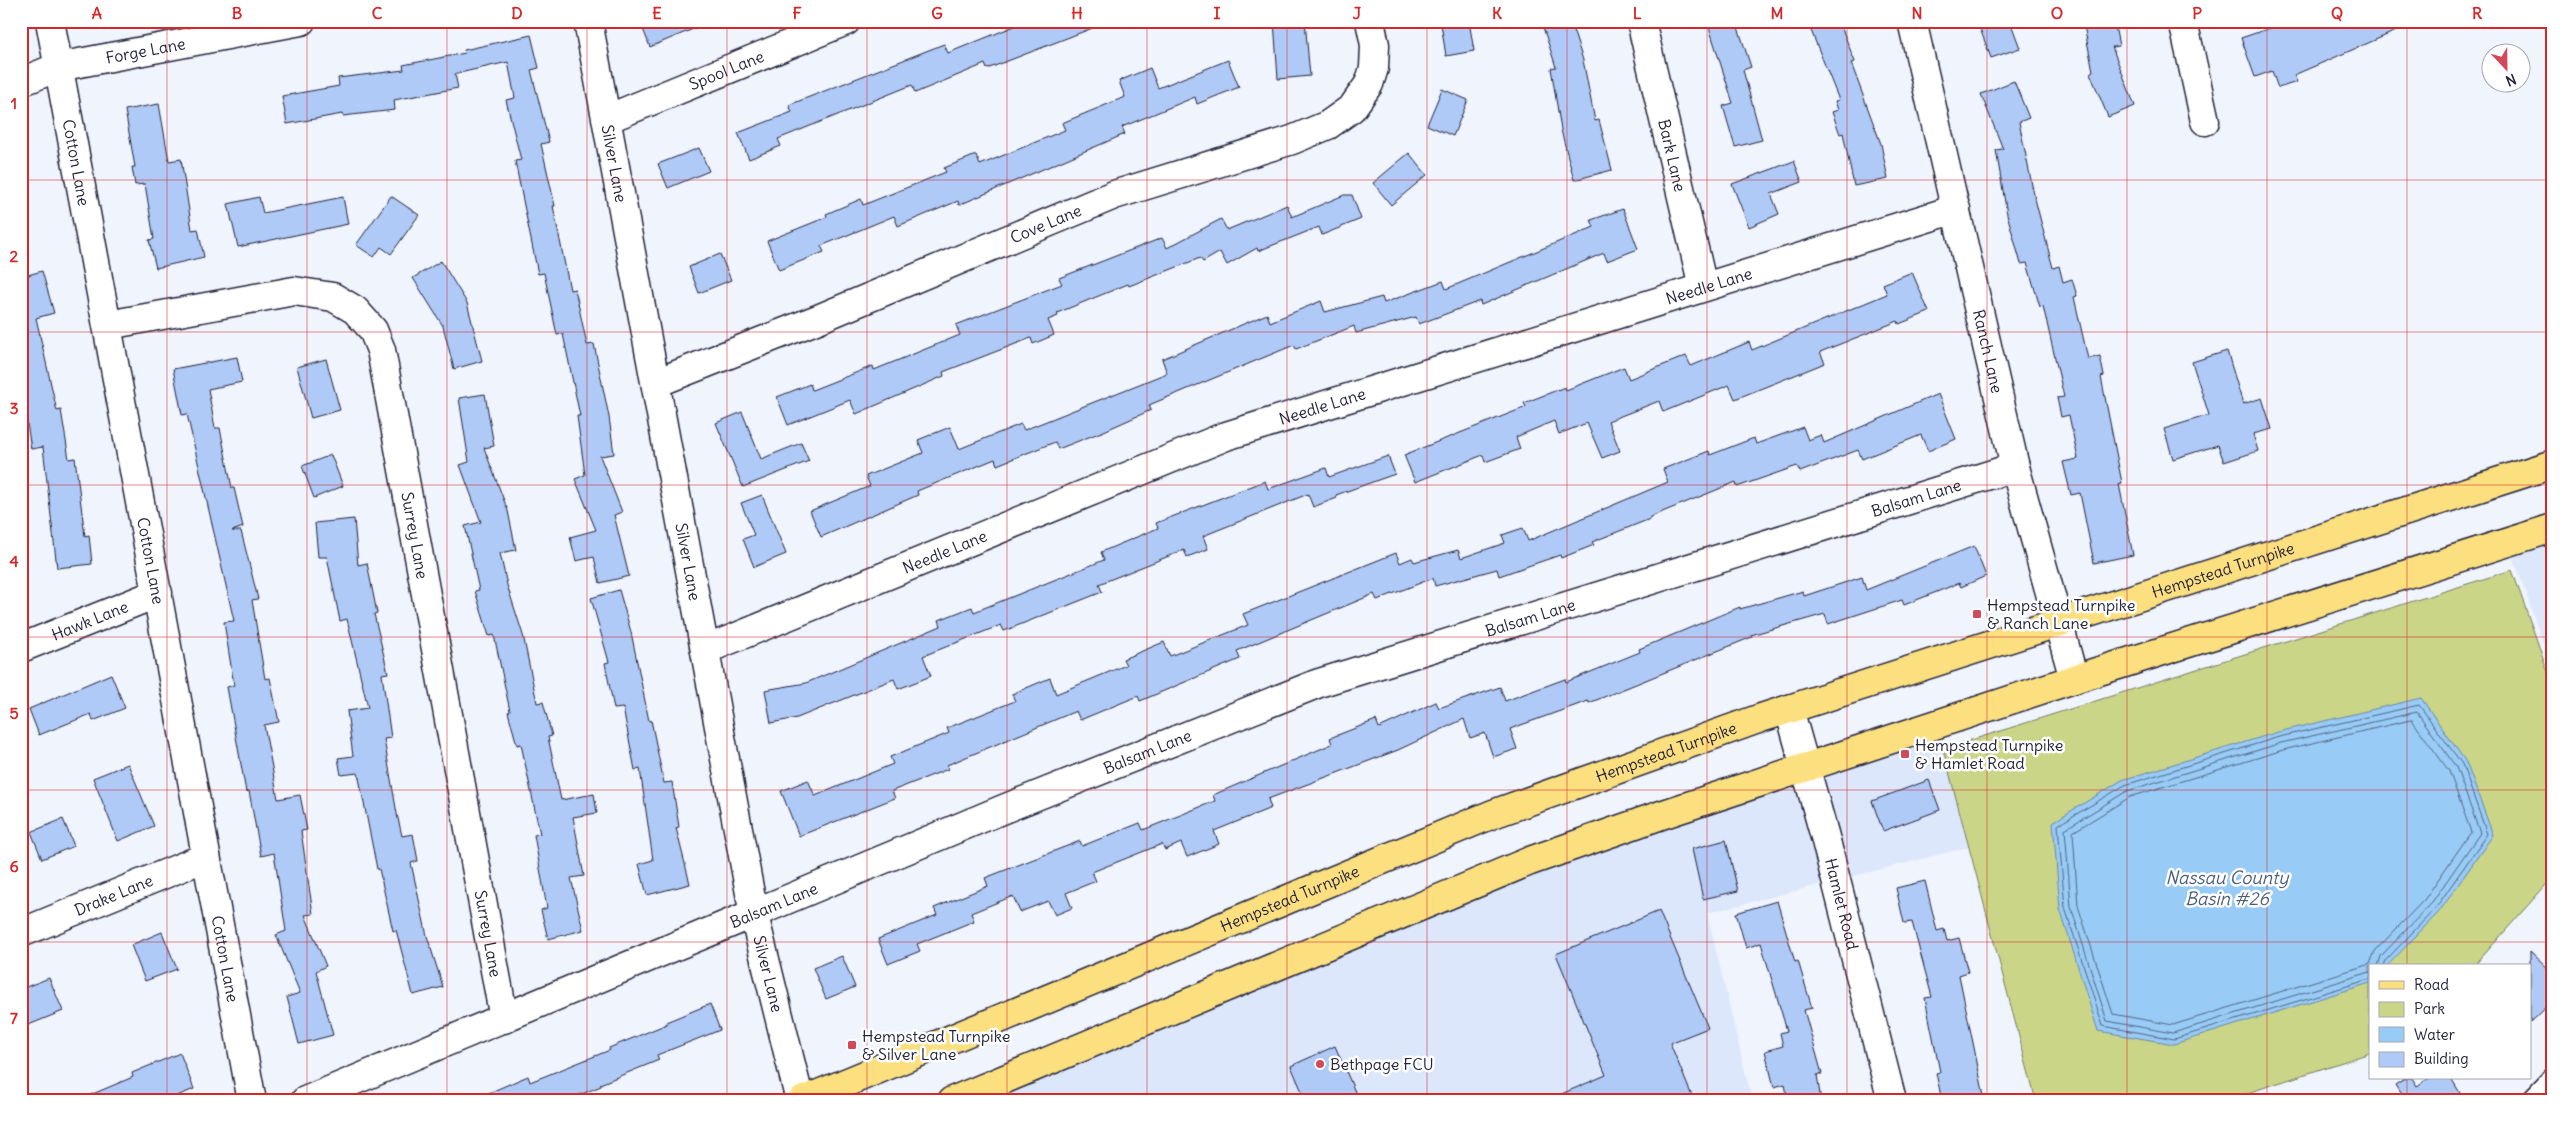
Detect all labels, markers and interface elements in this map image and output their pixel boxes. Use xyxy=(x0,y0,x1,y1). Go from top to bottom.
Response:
text: A xyxy=(92,3,102,23)
text: B xyxy=(232,3,243,23)
text: C xyxy=(372,3,383,23)
text: D xyxy=(511,3,523,23)
text: E xyxy=(652,3,662,23)
text: F xyxy=(792,3,802,23)
text: G xyxy=(931,3,943,23)
text: H xyxy=(1071,3,1083,23)
text: I xyxy=(1214,3,1221,23)
text: J xyxy=(1353,3,1362,23)
text: K xyxy=(1492,3,1502,23)
text: L xyxy=(1633,3,1642,23)
text: M xyxy=(1771,3,1784,23)
text: N xyxy=(1911,3,1923,23)
text: O xyxy=(2051,3,2063,23)
text: P xyxy=(2192,3,2202,23)
text: Q xyxy=(2331,3,2343,23)
text: R xyxy=(2472,3,2483,23)
street label: Forge Lane xyxy=(104,33,187,68)
north arrow xyxy=(2482,42,2532,92)
street label: Spool Lane xyxy=(686,46,767,94)
text: N xyxy=(2503,70,2519,90)
text: 1 xyxy=(11,93,17,113)
street label: Bark Lane xyxy=(1654,117,1690,194)
street label: Cotton Lane xyxy=(59,118,94,208)
street label: Silver Lane xyxy=(597,123,631,204)
street label: Cove Lane xyxy=(1007,200,1084,247)
text: 2 xyxy=(10,246,19,266)
street label: Needle Lane xyxy=(1663,263,1755,309)
street label: Ranch Lane xyxy=(1969,307,2008,395)
street label: Needle Lane xyxy=(1277,383,1368,429)
text: 3 xyxy=(9,398,19,418)
street label: Balsam Lane xyxy=(1869,474,1964,521)
street label: Surrey Lane xyxy=(397,490,433,580)
street label: Cotton Lane xyxy=(133,516,169,606)
street label: Silver Lane xyxy=(671,521,705,602)
street label: Needle Lane xyxy=(899,525,990,578)
street label: Hempstead Turnpike xyxy=(2149,538,2297,602)
text: 4 xyxy=(9,551,19,571)
street label: Balsam Lane xyxy=(1483,594,1578,641)
place label: Hempstead Turnpike & Ranch Lane xyxy=(1987,595,2135,633)
street label: Hawk Lane xyxy=(48,596,131,645)
marker: Hempstead Turnpike & Ranch Lane xyxy=(1971,608,1983,620)
text: 5 xyxy=(9,703,19,723)
street label: Hempstead Turnpike xyxy=(1593,718,1739,786)
street label: Balsam Lane xyxy=(1100,725,1194,778)
place label: Hempstead Turnpike & Hamlet Road xyxy=(1915,735,2063,773)
marker: Hempstead Turnpike & Hamlet Road xyxy=(1899,748,1911,760)
text: 6 xyxy=(9,856,19,876)
street label: Hamlet Road xyxy=(1821,856,1863,952)
street label: Hempstead Turnpike xyxy=(1217,861,1362,936)
water label: Nassau County Basin #26 xyxy=(2166,866,2290,910)
street label: Drake Lane xyxy=(71,870,156,920)
street label: Balsam Lane xyxy=(727,878,821,932)
street label: Surrey Lane xyxy=(471,889,506,979)
street label: Cotton Lane xyxy=(207,914,243,1004)
street label: Silver Lane xyxy=(749,933,788,1014)
legend xyxy=(2369,964,2532,1080)
text: Road xyxy=(2414,975,2449,994)
text: Park xyxy=(2414,999,2445,1018)
text: 7 xyxy=(10,1008,18,1028)
text: Water xyxy=(2414,1025,2455,1044)
place label: Hempstead Turnpike & Silver Lane xyxy=(862,1026,1010,1064)
marker: Hempstead Turnpike & Silver Lane xyxy=(846,1039,858,1051)
text: Building xyxy=(2414,1049,2469,1068)
place label: Bethpage FCU xyxy=(1330,1054,1434,1074)
marker: Bethpage FCU xyxy=(1314,1058,1326,1070)

